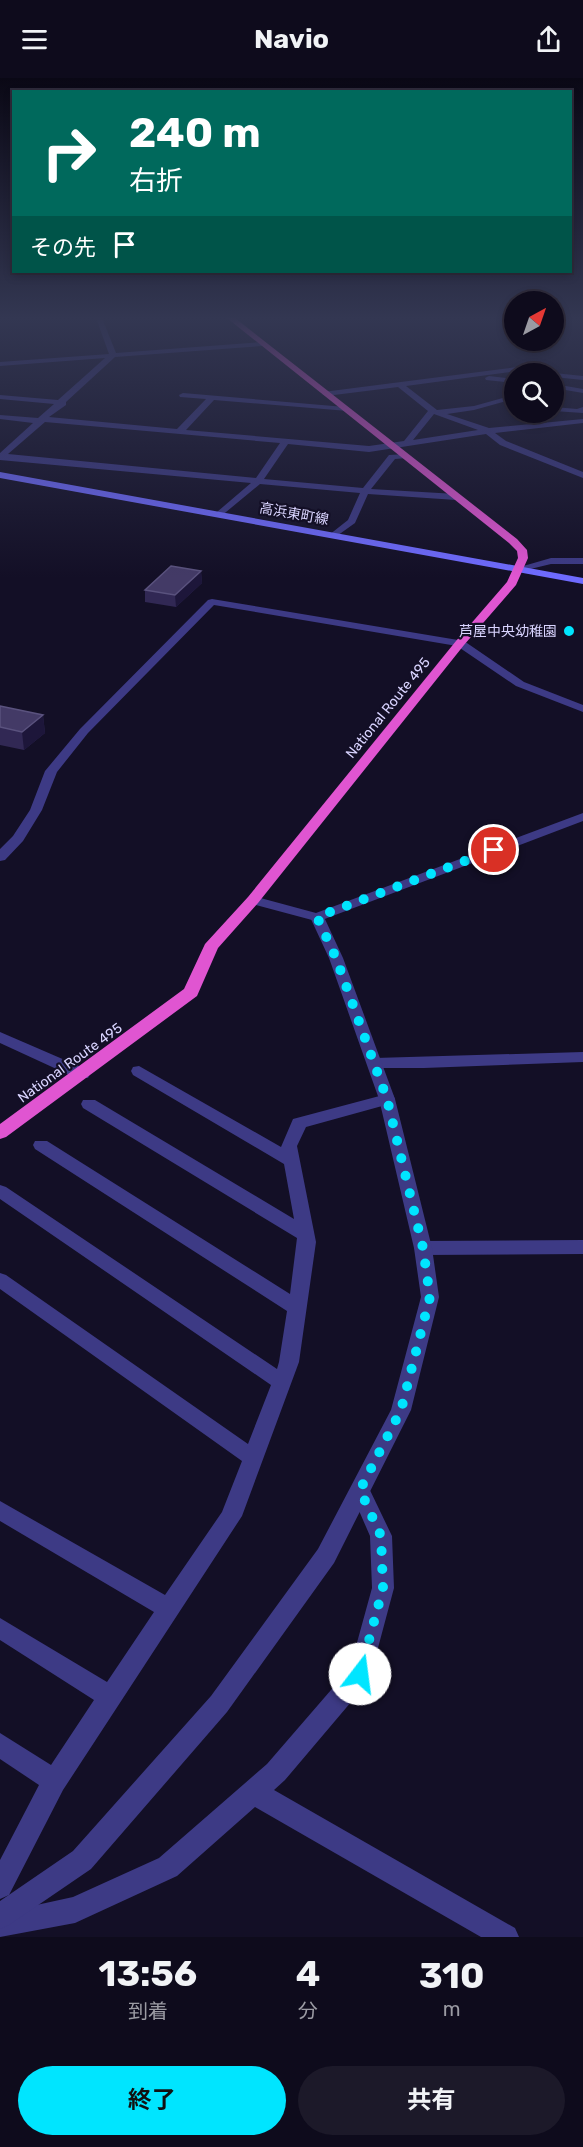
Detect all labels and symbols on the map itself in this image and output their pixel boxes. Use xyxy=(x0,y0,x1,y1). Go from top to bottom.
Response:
north arrow xyxy=(504,291,564,351)
street label: 高浜東町線 xyxy=(258,500,330,528)
place label: 芦屋中央幼稚園 xyxy=(459,623,557,640)
marker: 芦屋中央幼稚園 xyxy=(562,624,576,638)
street label: National Route 495 xyxy=(342,654,434,762)
pin xyxy=(468,824,519,875)
street label: National Route 495 xyxy=(15,1019,125,1107)
position arrow xyxy=(328,1642,392,1706)

